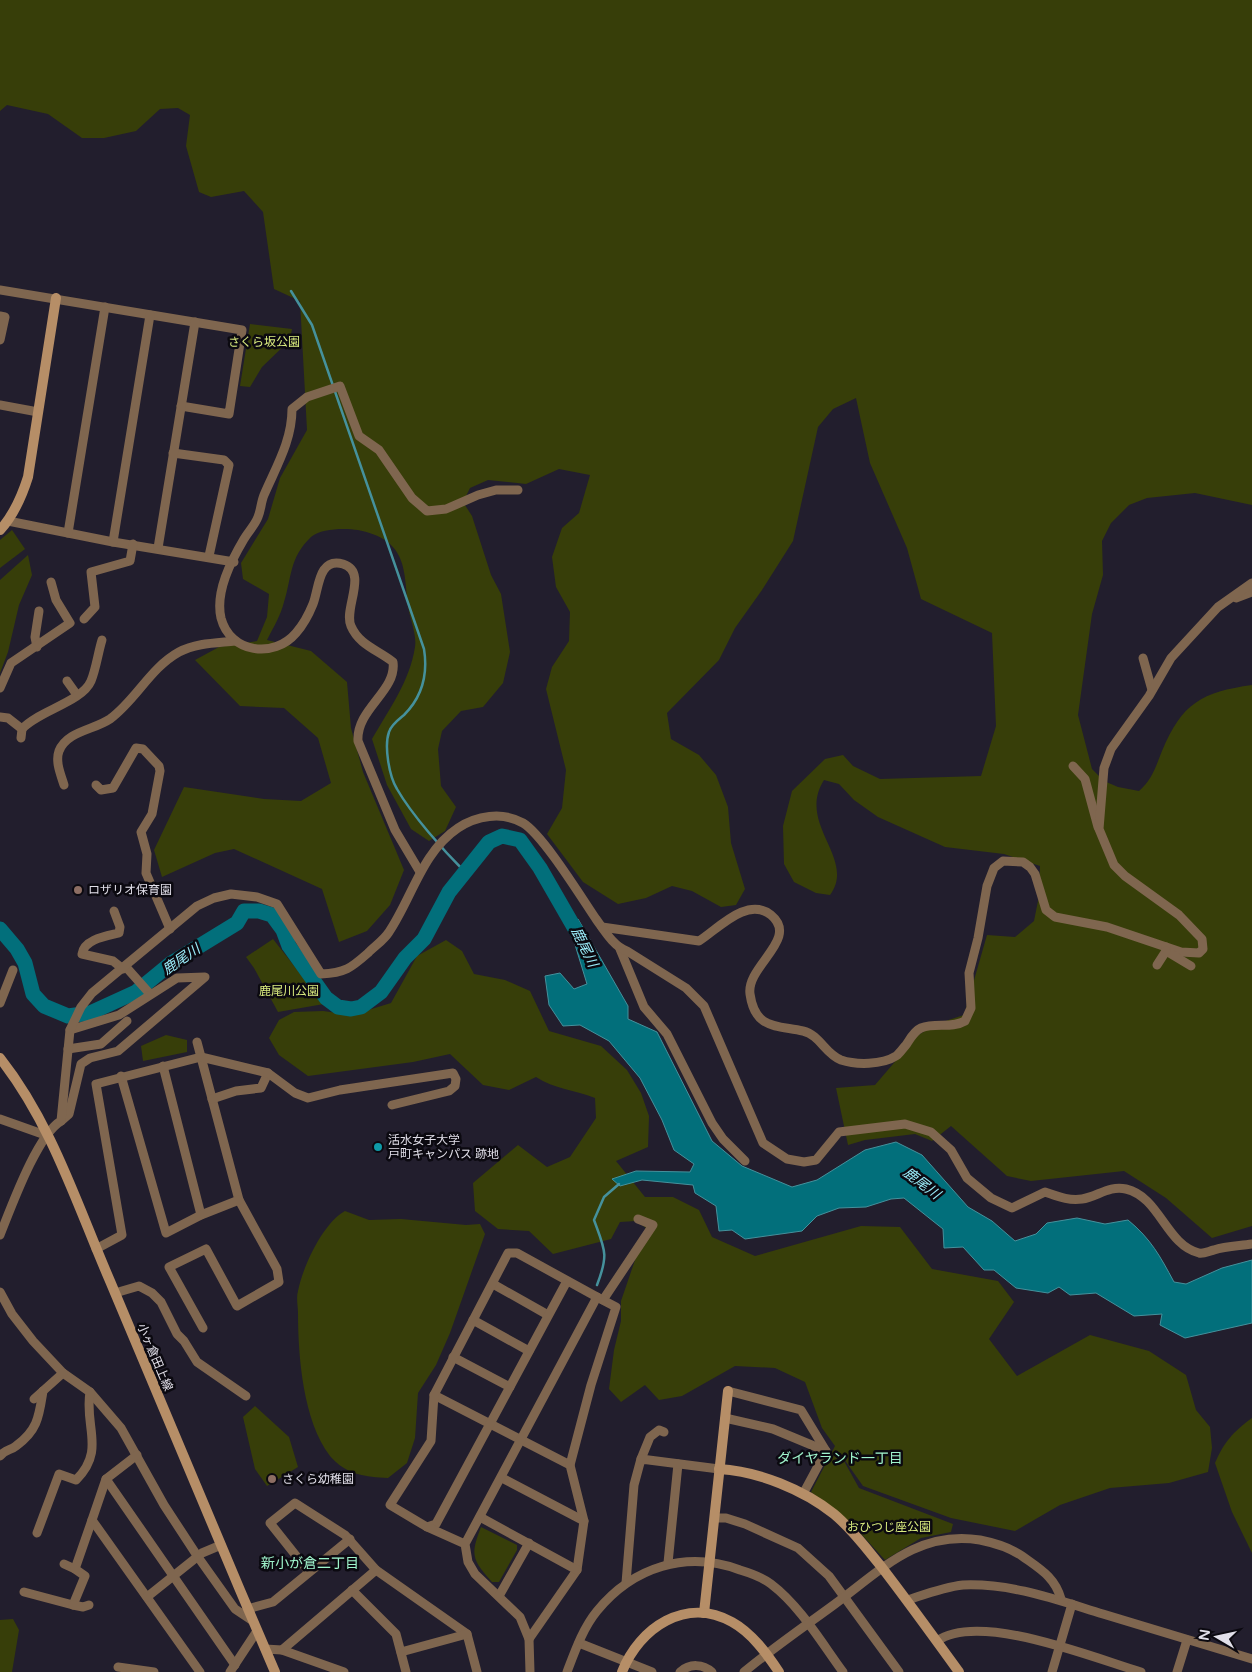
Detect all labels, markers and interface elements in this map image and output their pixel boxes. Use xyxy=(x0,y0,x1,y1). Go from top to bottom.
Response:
park label: さくら坂公園 xyxy=(228,335,300,349)
place label: ロザリオ保育園 xyxy=(88,883,172,897)
marker: ロザリオ保育園 xyxy=(72,884,84,896)
water label: 鹿尾川 xyxy=(568,925,602,972)
water label: 鹿尾川 xyxy=(159,940,205,978)
park label: 鹿尾川公園 xyxy=(259,984,319,998)
place label: 活水女子大学 戸町キャンパス 跡地 xyxy=(388,1133,499,1161)
marker: 活水女子大学 戸町キャンパス 跡地 xyxy=(372,1141,384,1153)
water label: 鹿尾川 xyxy=(900,1164,945,1204)
street label: 小ヶ倉田上線 xyxy=(134,1321,176,1393)
district label: ダイヤランド一丁目 xyxy=(777,1450,903,1467)
place label: さくら幼稚園 xyxy=(282,1472,354,1486)
marker: さくら幼稚園 xyxy=(266,1473,278,1485)
park label: おひつじ座公園 xyxy=(847,1520,931,1534)
district label: 新小が倉二丁目 xyxy=(261,1555,359,1572)
north arrow xyxy=(1192,1612,1242,1662)
text: N xyxy=(1195,1628,1214,1642)

